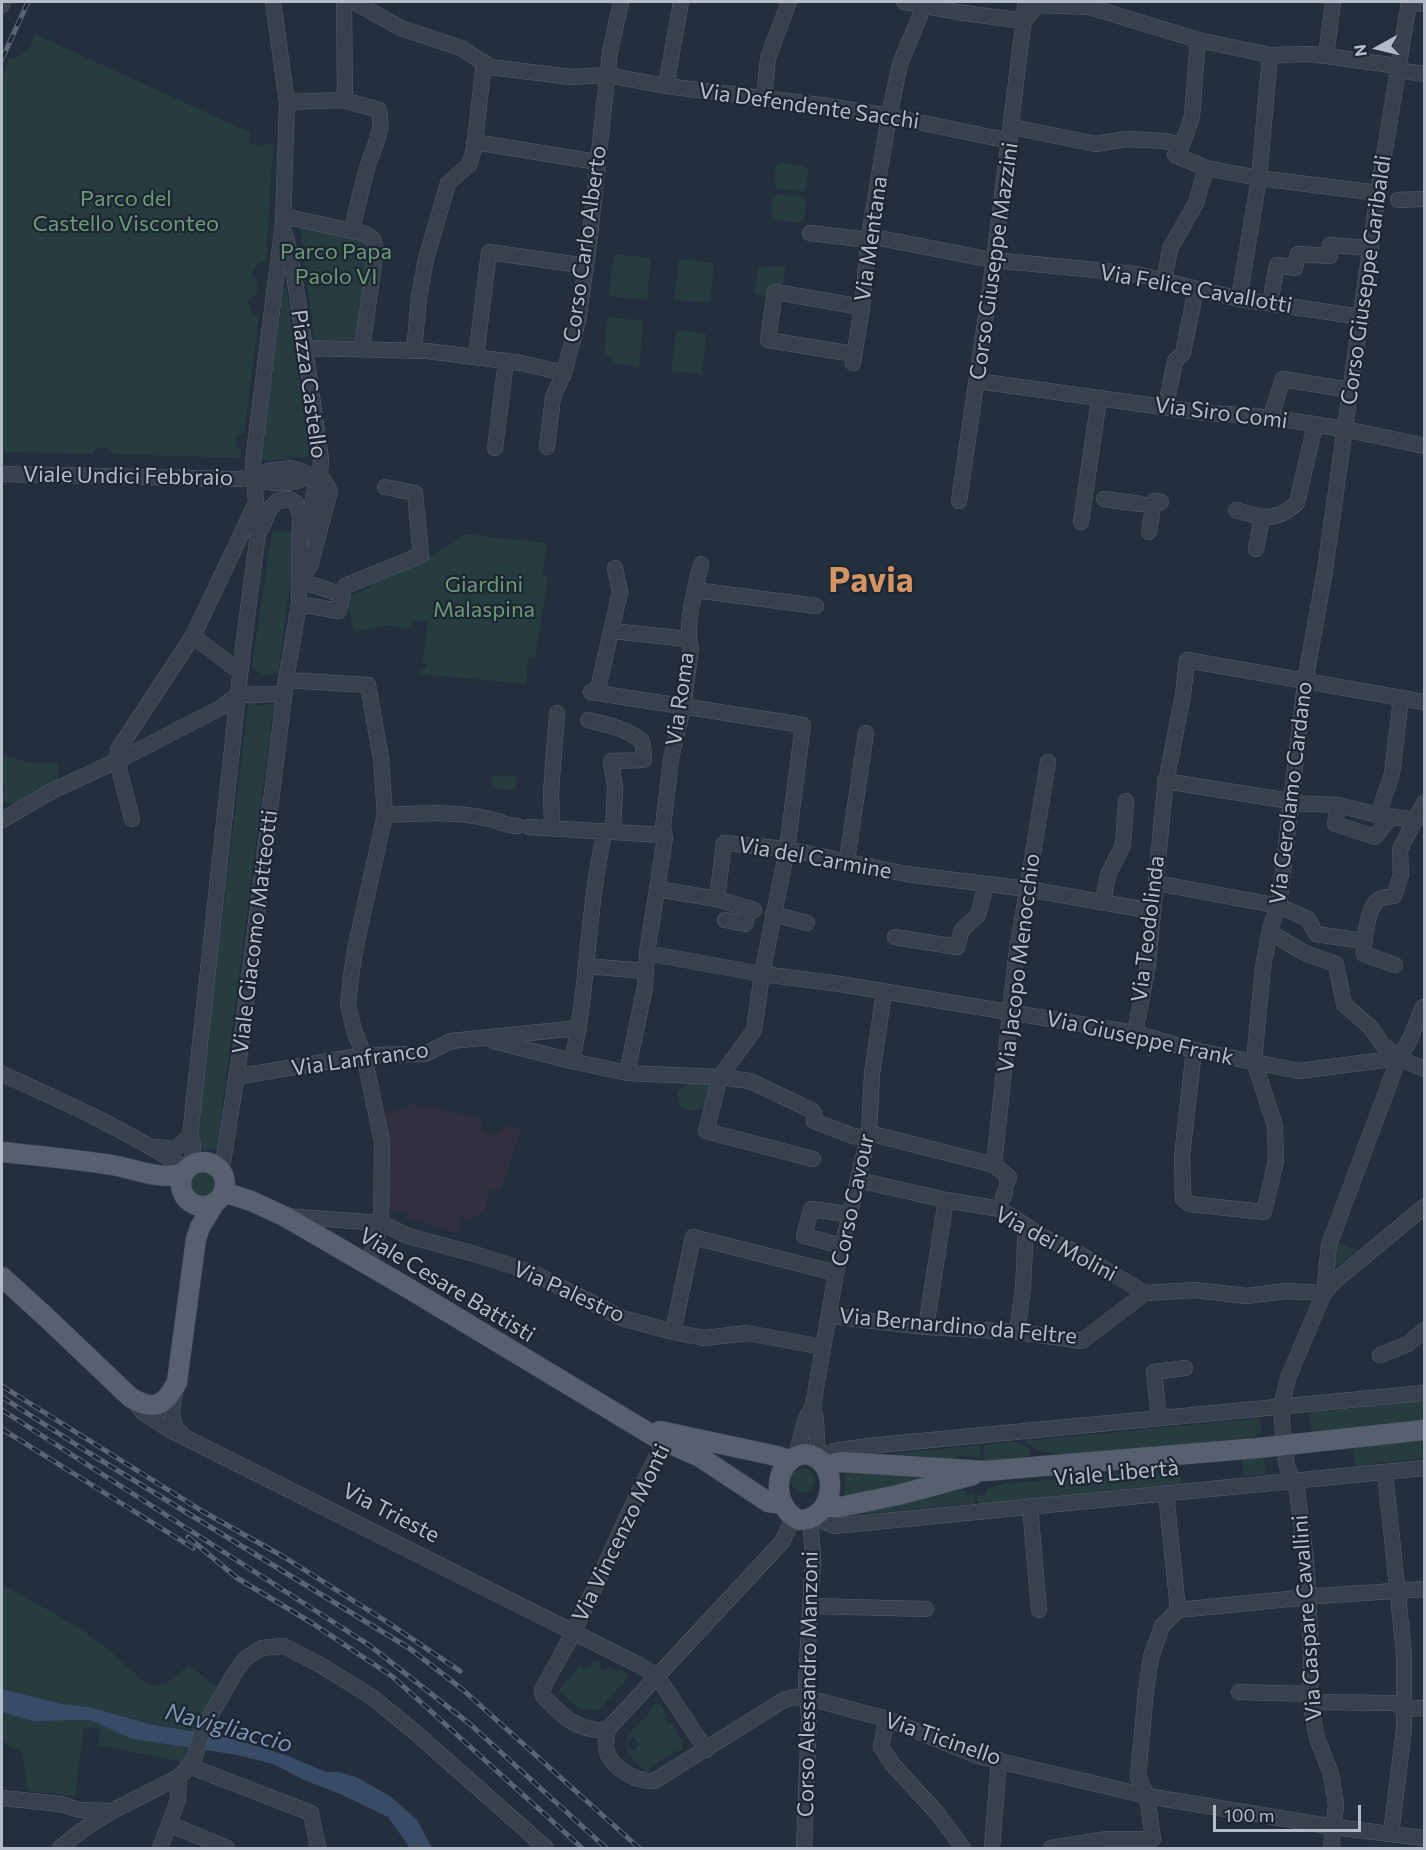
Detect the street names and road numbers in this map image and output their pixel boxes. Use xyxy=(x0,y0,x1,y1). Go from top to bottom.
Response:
street label: Via Defendente Sacchi xyxy=(697,77,921,135)
street label: Corso Giuseppe Mazzini xyxy=(964,141,1024,381)
street label: Corso Carlo Alberto xyxy=(558,144,612,344)
street label: Corso Giuseppe Garibaldi xyxy=(1335,153,1397,407)
street label: Via Mentana xyxy=(849,175,893,303)
street label: Via Felice Cavallotti xyxy=(1098,259,1294,319)
street label: Piazza Castello xyxy=(285,308,333,460)
street label: Via Siro Comi xyxy=(1153,392,1289,434)
street label: Viale Undici Febbraio xyxy=(23,461,233,491)
street label: Via Roma xyxy=(660,650,700,748)
street label: Via Gerolamo Cardano xyxy=(1264,680,1318,906)
street label: Viale Giacomo Matteotti xyxy=(227,808,283,1056)
street label: Via del Carmine xyxy=(736,832,894,884)
street label: Via Jacopo Menocchio xyxy=(992,852,1046,1074)
street label: Via Teodolinda xyxy=(1126,854,1170,1004)
street label: Via Giuseppe Frank xyxy=(1044,1005,1236,1071)
street label: Via Lanfranco xyxy=(290,1036,430,1082)
street label: Corso Cavour xyxy=(826,1131,880,1269)
street label: Via dei Molini xyxy=(991,1201,1121,1287)
street label: Viale Cesare Battisti xyxy=(354,1222,540,1348)
street label: Via Palestro xyxy=(509,1256,629,1328)
street label: Via Bernardino da Feltre xyxy=(838,1302,1078,1350)
street label: Via Vincenzo Monti xyxy=(566,1440,676,1626)
street label: Viale Libertà xyxy=(1052,1454,1180,1492)
street label: Via Trieste xyxy=(338,1477,444,1549)
street label: Via Gaspare Cavallini xyxy=(1287,1514,1327,1722)
street label: Corso Alessandro Manzoni xyxy=(792,1551,824,1817)
street label: Via Ticinello xyxy=(881,1707,1005,1771)

